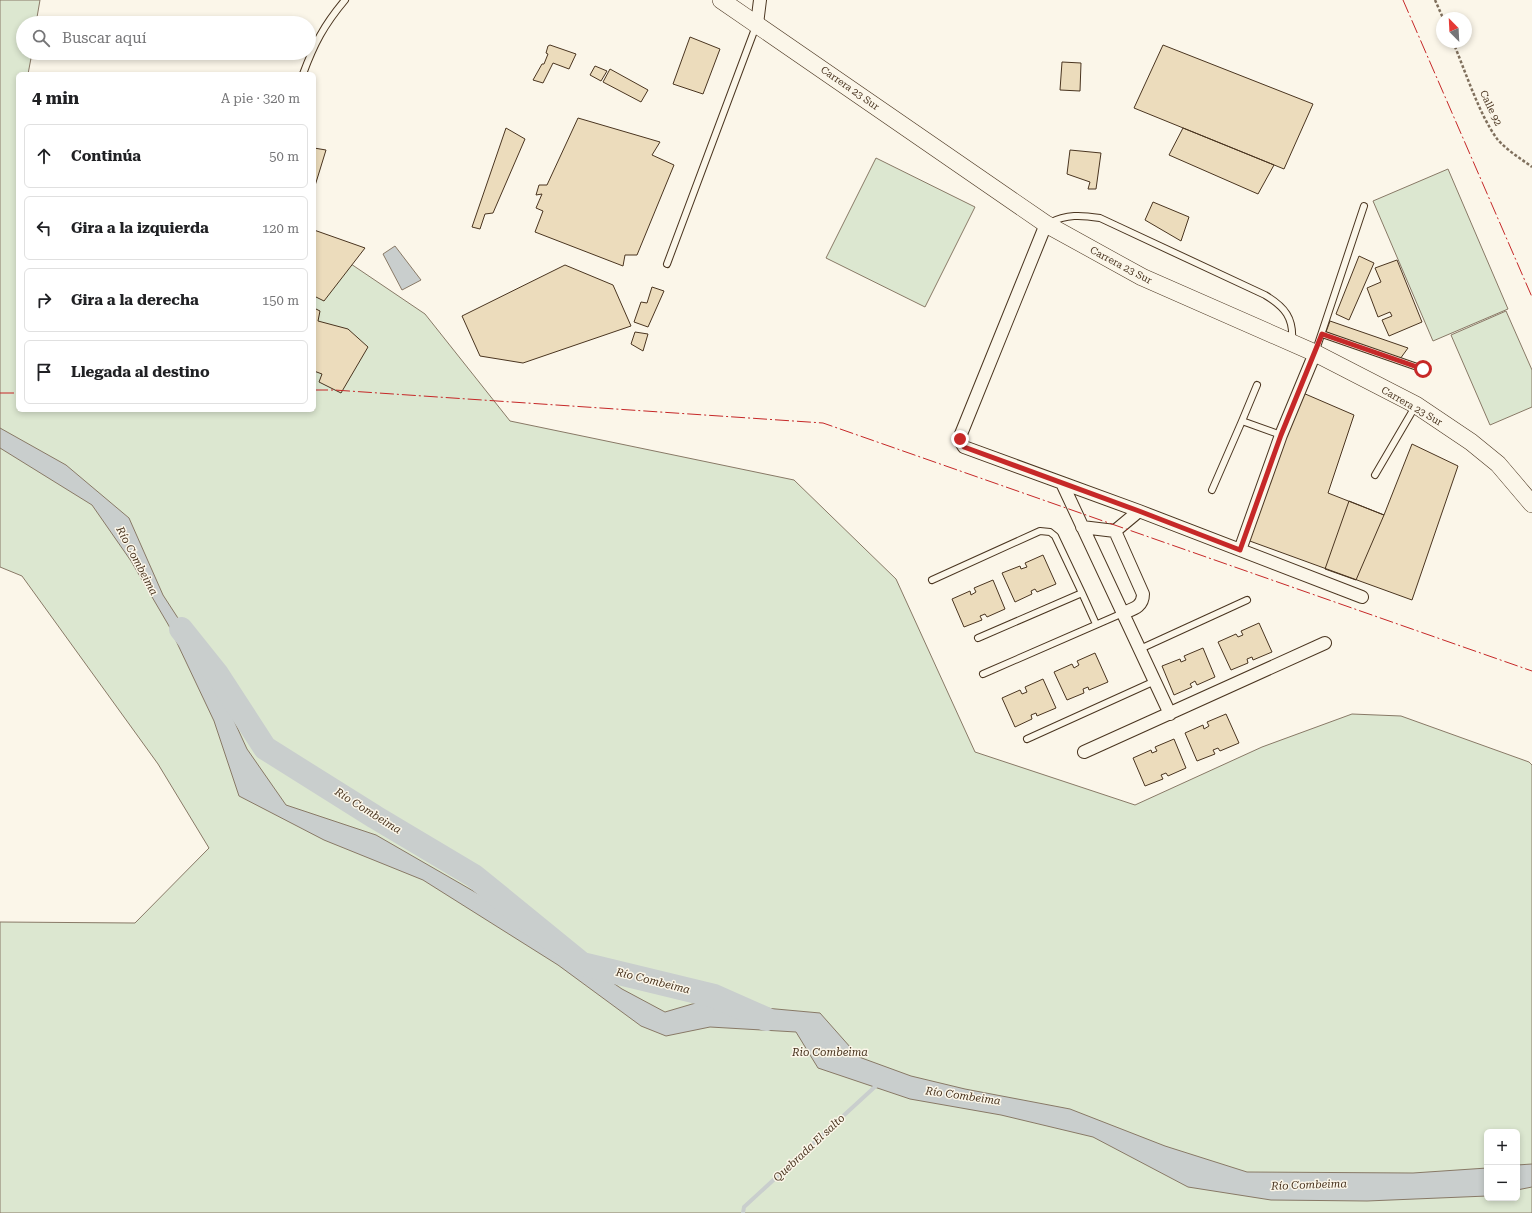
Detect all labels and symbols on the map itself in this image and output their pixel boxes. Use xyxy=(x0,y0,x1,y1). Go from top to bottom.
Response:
north arrow xyxy=(1436,12,1472,48)
street label: Carrera 23 Sur xyxy=(819,64,881,112)
street label: Calle 92 xyxy=(1478,88,1504,128)
street label: Carrera 23 Sur xyxy=(1088,244,1154,286)
route start xyxy=(1414,360,1432,378)
street label: Carrera 23 Sur xyxy=(1380,384,1444,428)
route end xyxy=(951,430,969,448)
water label: Río Combeima xyxy=(113,524,161,598)
water label: Río Combeima xyxy=(332,785,404,837)
water label: Río Combeima xyxy=(614,965,692,997)
water label: Rio Combeima xyxy=(791,1046,868,1059)
water label: Río Combeima xyxy=(923,1084,1002,1108)
water label: Quebrada El salto xyxy=(771,1112,847,1184)
water label: Río Combeima xyxy=(1270,1177,1348,1193)

